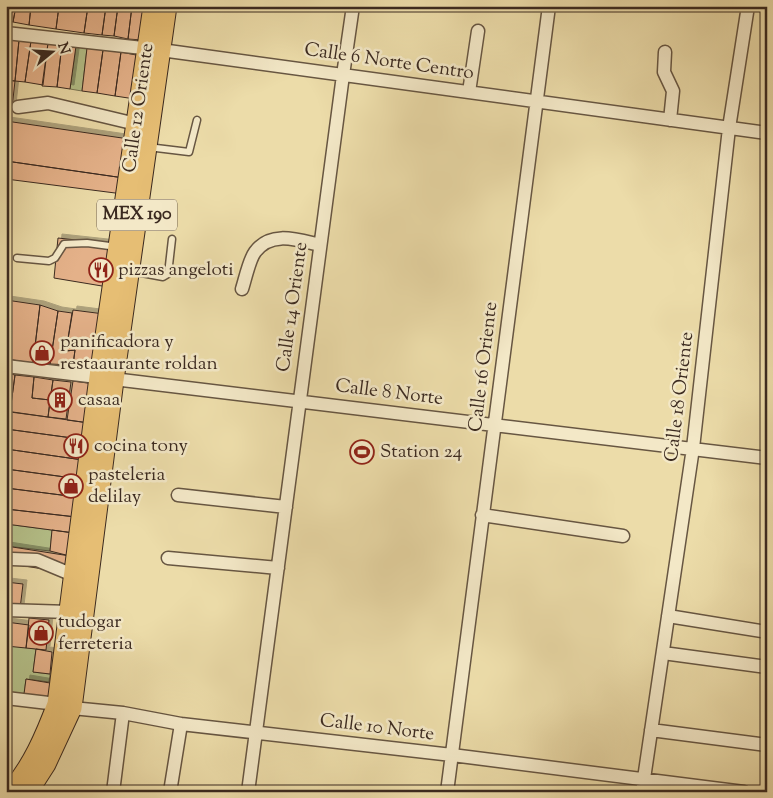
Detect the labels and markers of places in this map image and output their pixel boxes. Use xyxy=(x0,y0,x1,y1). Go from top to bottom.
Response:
restaurant icon: pizzas angeloti xyxy=(88,257,114,283)
place label: pizzas angeloti xyxy=(118,257,234,284)
place label: panificadora y restaaurante roldan xyxy=(60,329,218,378)
shop icon: panificadora y restaaurante roldan xyxy=(29,340,55,366)
building icon: casaa xyxy=(47,387,73,413)
place label: casaa xyxy=(78,387,121,414)
restaurant icon: cocina tony xyxy=(63,433,89,459)
place label: cocina tony xyxy=(94,433,189,460)
sports icon: Station 24 xyxy=(349,439,375,465)
place label: Station 24 xyxy=(380,439,463,466)
place label: pasteleria delilay xyxy=(88,462,166,511)
shop icon: pasteleria delilay xyxy=(58,473,84,499)
place label: tudogar ferreteria xyxy=(58,609,133,658)
shop icon: tudogar ferreteria xyxy=(28,620,54,646)

